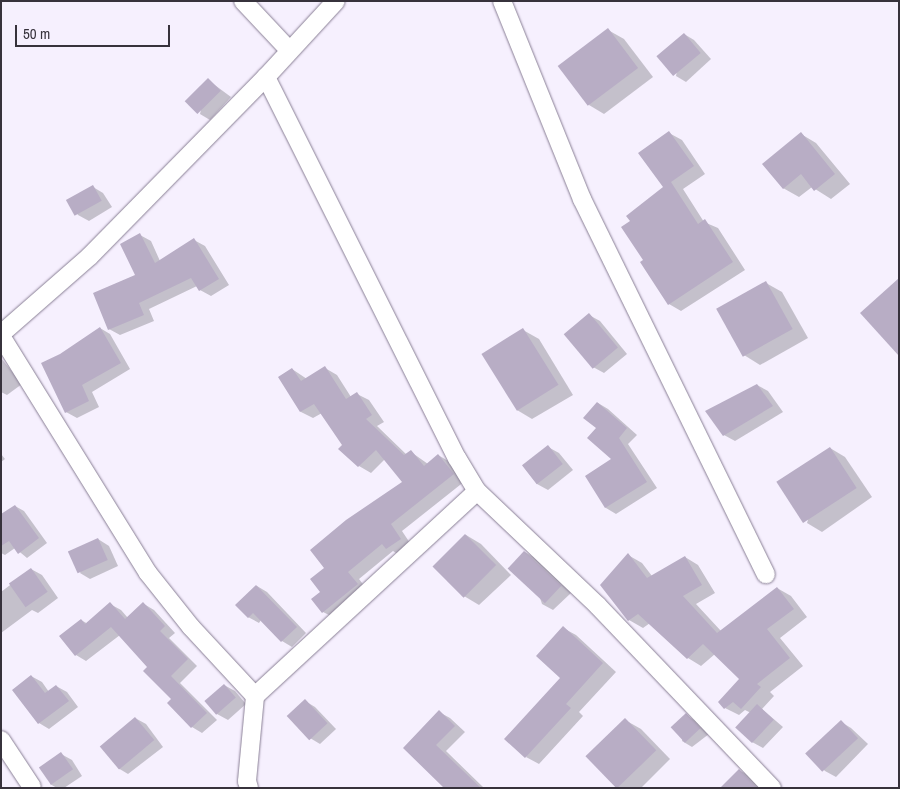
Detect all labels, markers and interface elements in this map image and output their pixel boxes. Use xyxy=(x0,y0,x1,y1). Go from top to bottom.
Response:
scale bar xyxy=(18,15,172,47)
text: 50 m xyxy=(23,23,50,44)

